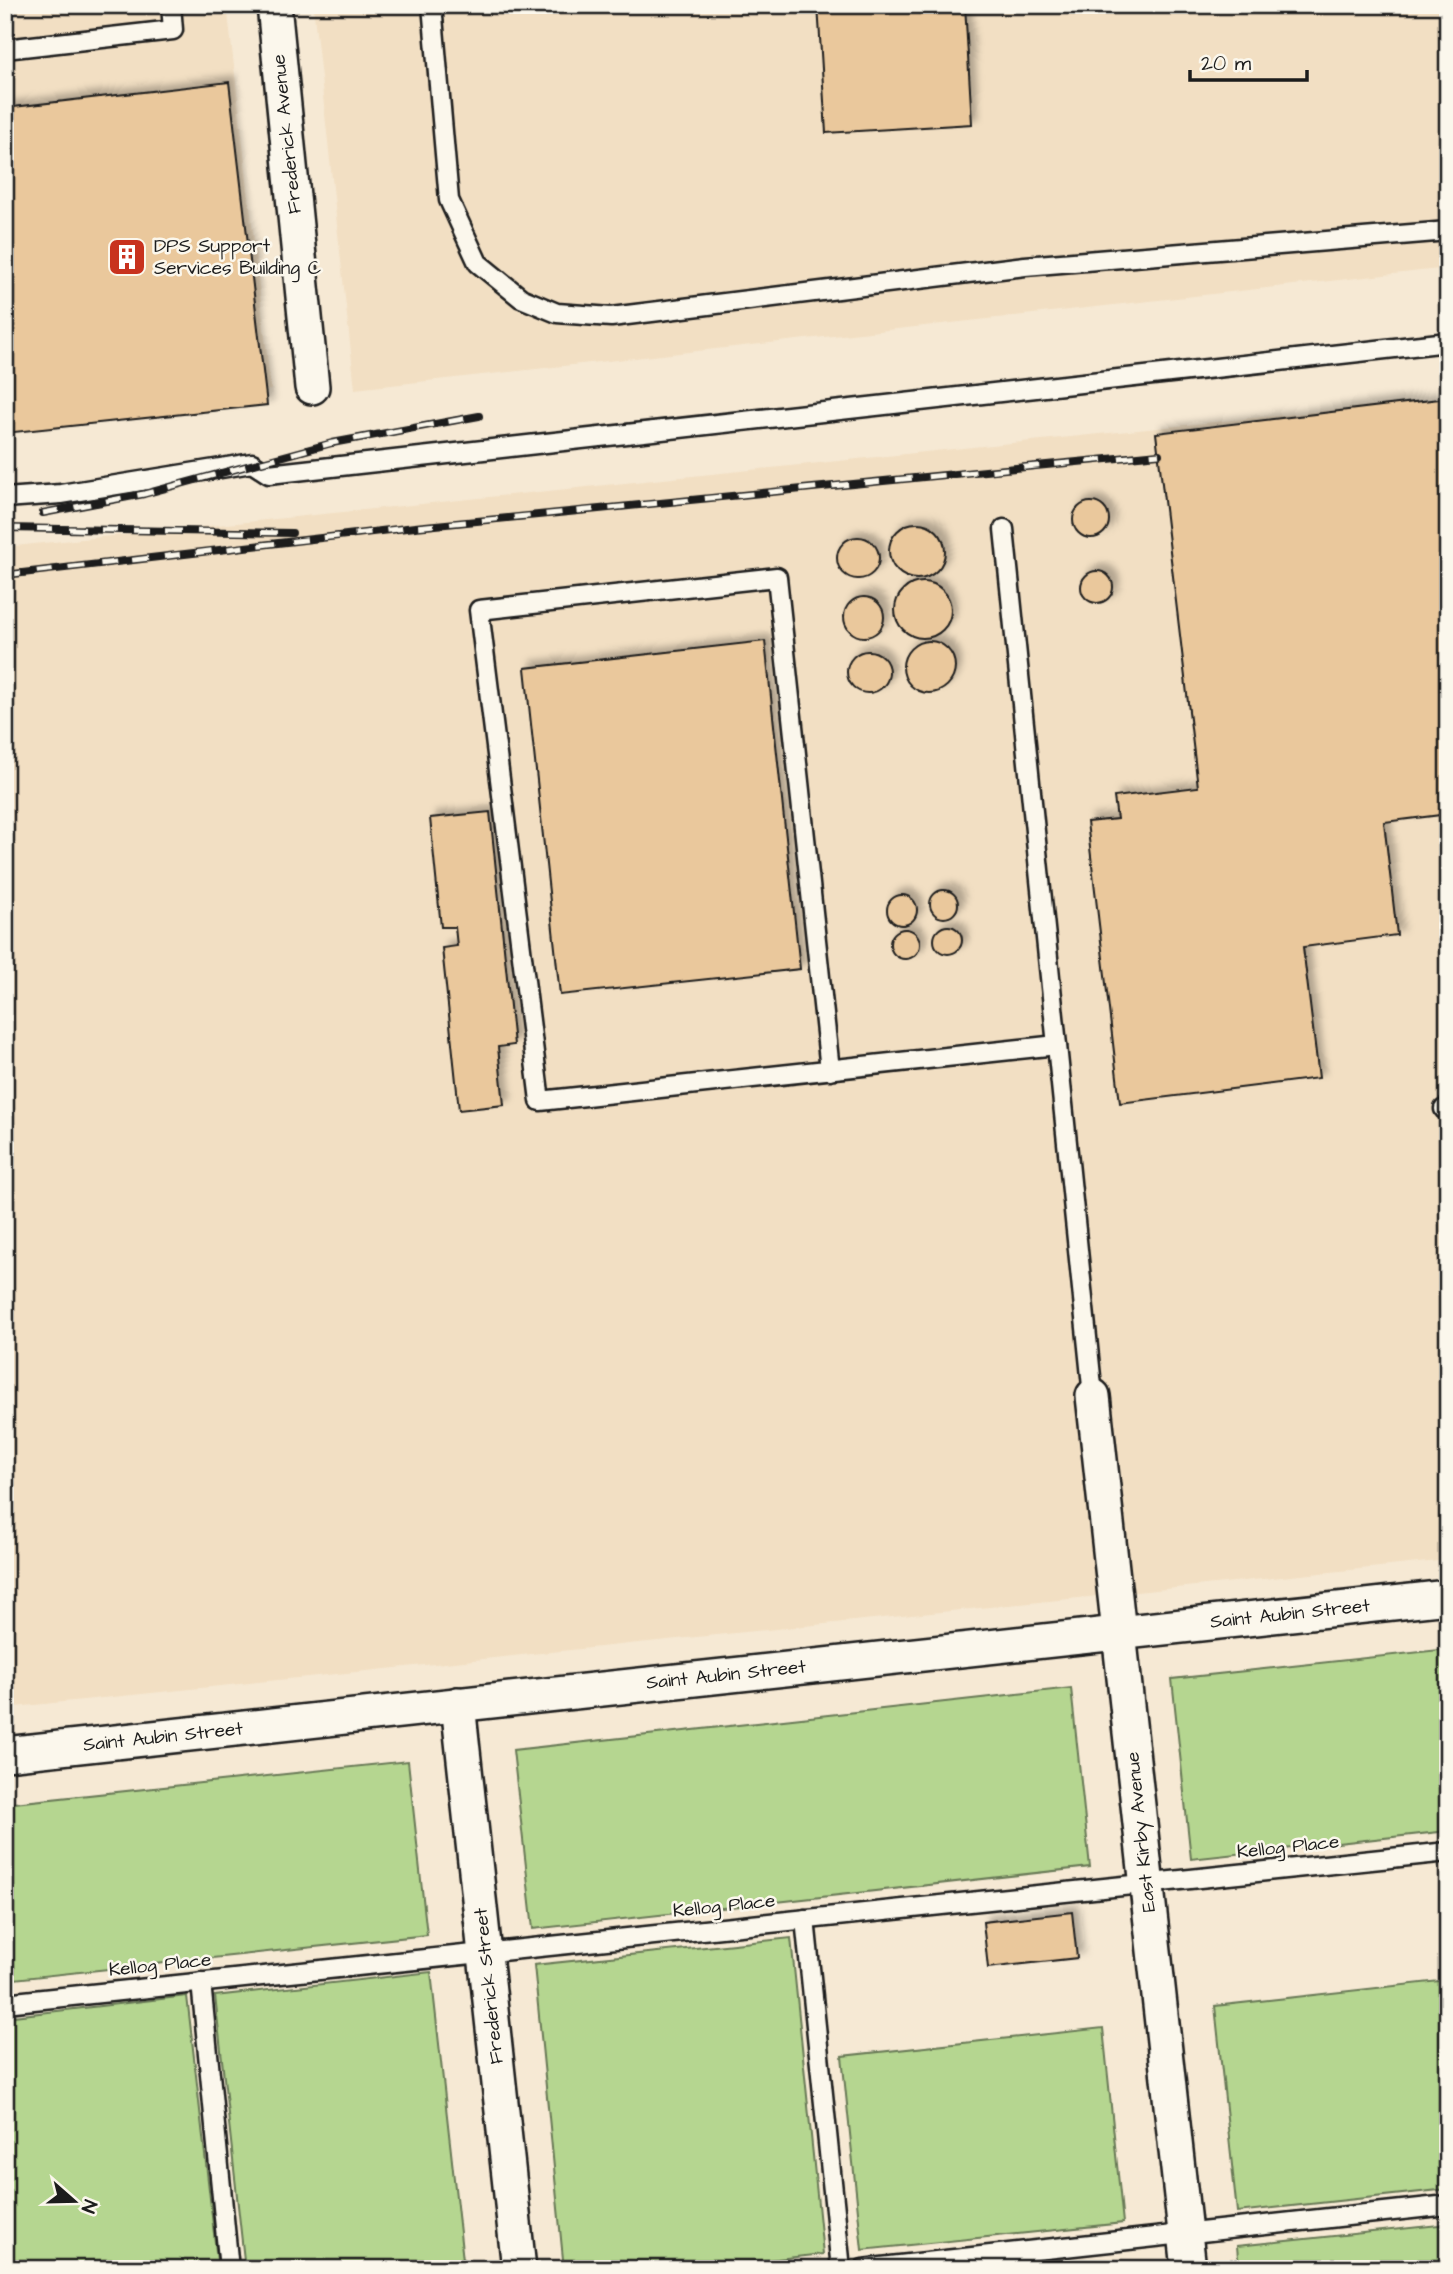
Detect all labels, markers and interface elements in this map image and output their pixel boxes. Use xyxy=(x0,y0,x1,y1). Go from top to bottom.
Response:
scale bar xyxy=(1190,38,1308,82)
text: 20 m xyxy=(1201,49,1252,78)
street label: Frederick Avenue xyxy=(265,53,309,215)
place label: DPS Support Services Building C xyxy=(154,233,322,283)
building icon: DPS Support Services Building C xyxy=(106,236,148,278)
street label: Saint Aubin Street xyxy=(1209,1592,1372,1636)
street label: Saint Aubin Street xyxy=(645,1653,808,1697)
street label: Saint Aubin Street xyxy=(82,1715,245,1759)
street label: East Kirby Avenue xyxy=(1119,1750,1164,1913)
street label: Kellog Place xyxy=(1235,1828,1341,1867)
street label: Kellog Place xyxy=(671,1887,777,1926)
street label: Frederick Street xyxy=(467,1906,511,2066)
street label: Kellog Place xyxy=(107,1946,213,1985)
north arrow xyxy=(38,2166,108,2236)
text: N xyxy=(74,2196,103,2217)

